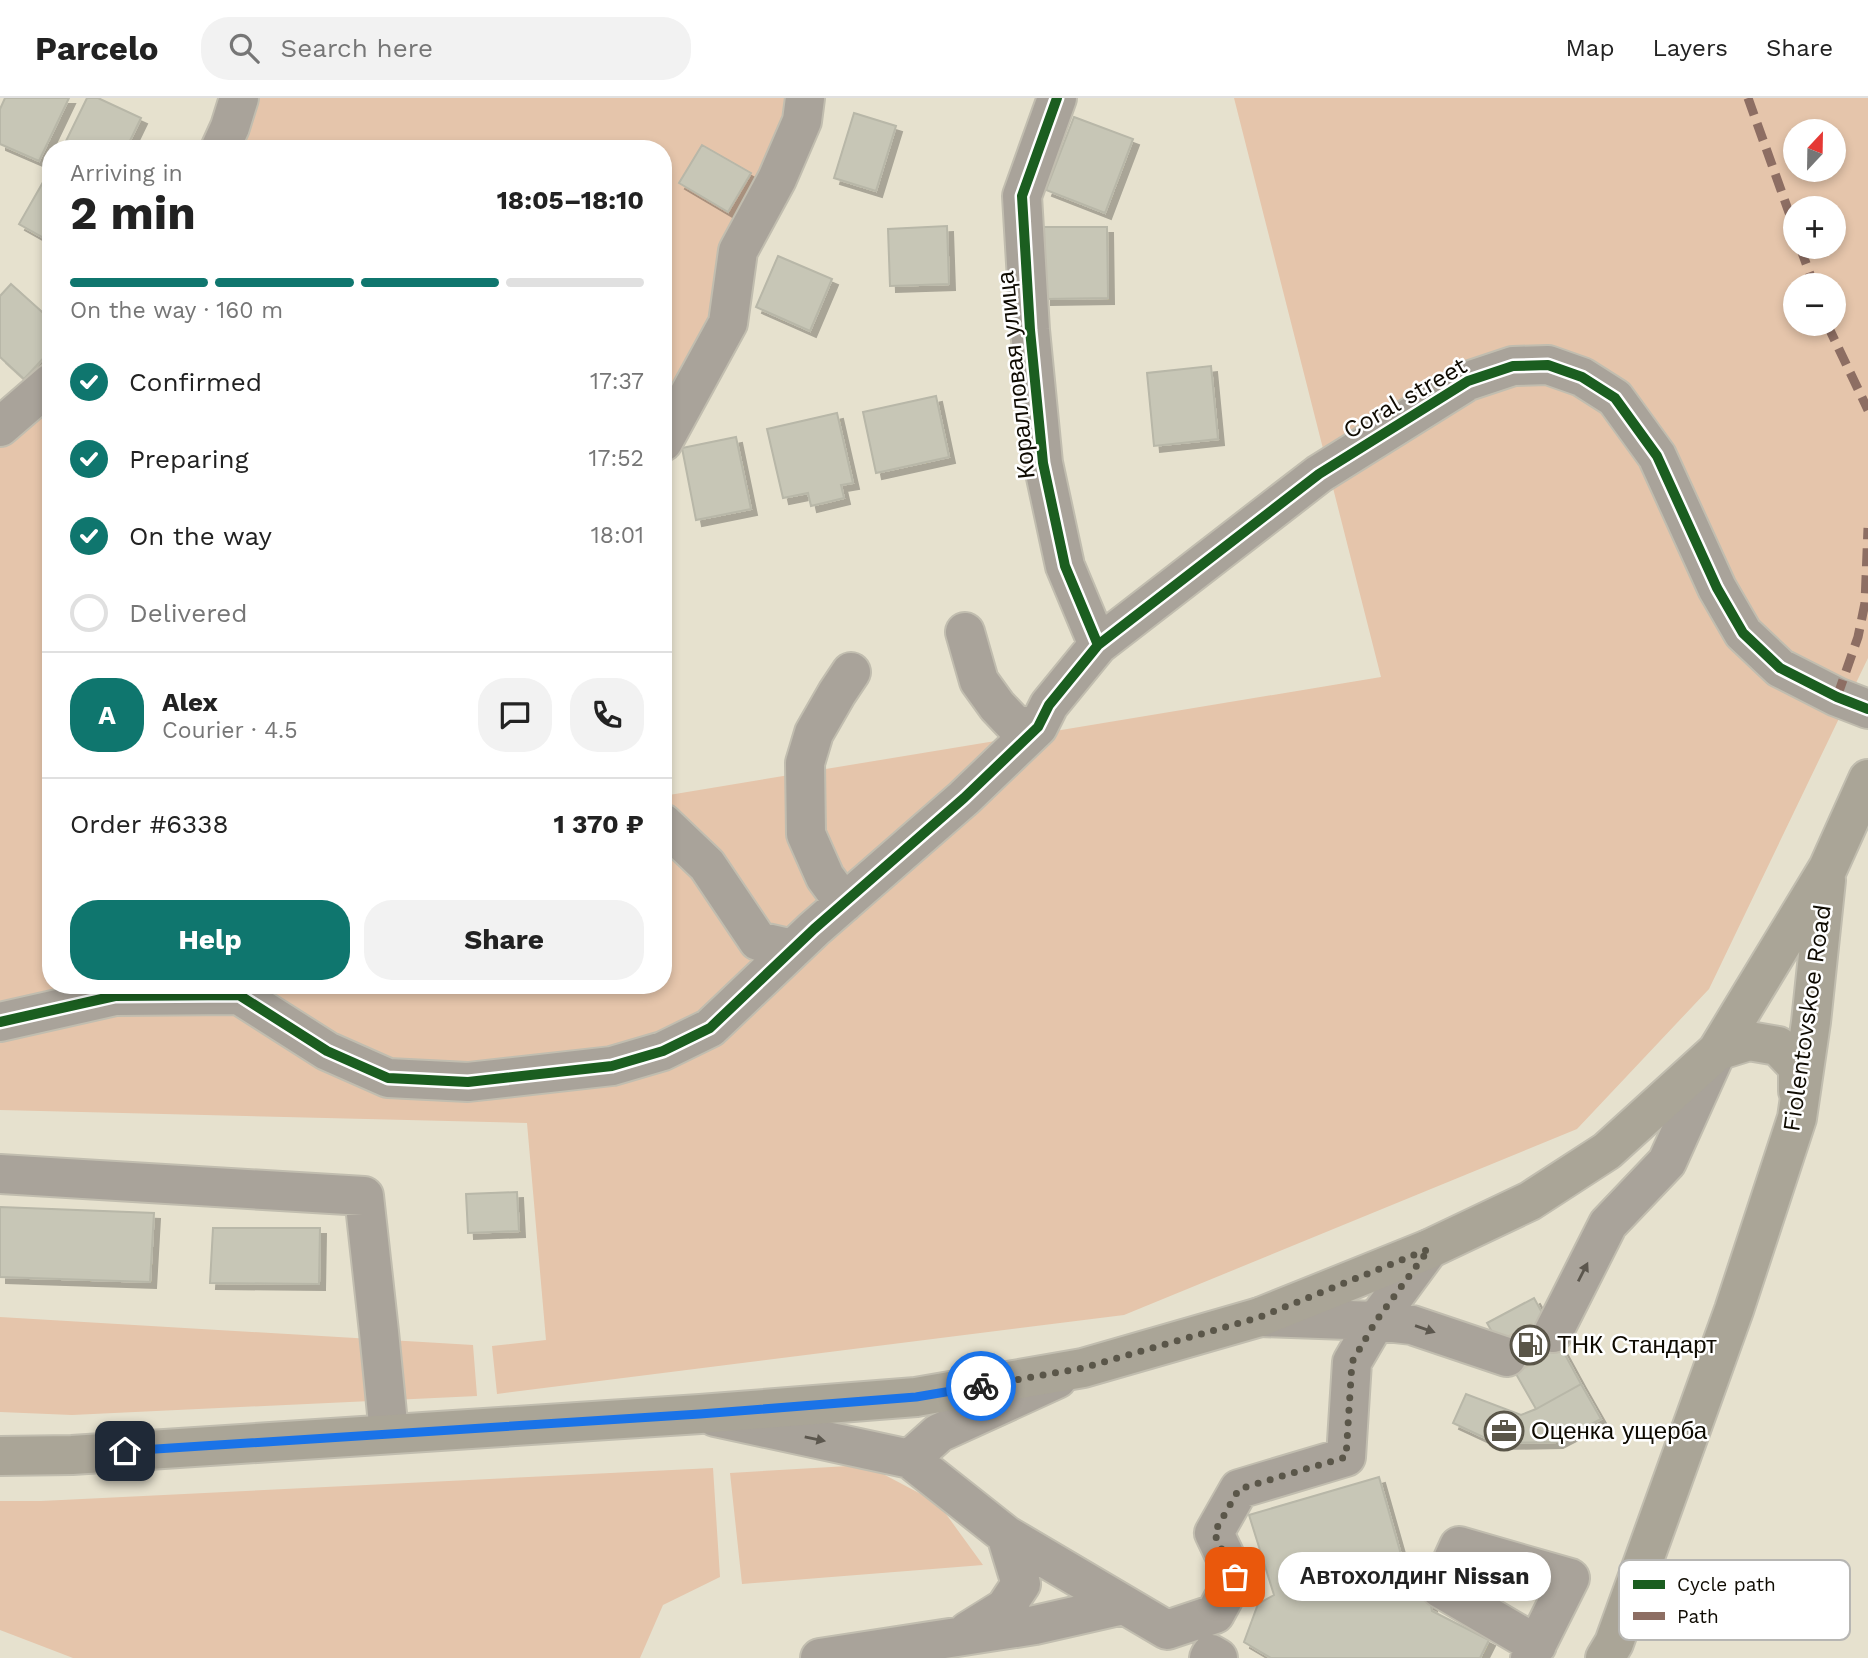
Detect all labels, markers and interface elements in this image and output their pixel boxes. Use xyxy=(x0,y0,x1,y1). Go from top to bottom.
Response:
search box xyxy=(201,17,691,80)
text: Parcelo xyxy=(35,29,159,68)
icon: search xyxy=(225,29,263,67)
text: Search here xyxy=(281,33,433,63)
text: Map xyxy=(1566,34,1614,62)
text: Layers xyxy=(1652,34,1728,62)
text: Share xyxy=(1766,34,1833,62)
north arrow xyxy=(1783,119,1846,182)
map controls xyxy=(1783,119,1846,336)
text: Arriving in xyxy=(70,160,183,187)
text: 18:05–18:10 xyxy=(497,185,644,215)
text: 2 min xyxy=(70,186,196,240)
button: + xyxy=(1783,196,1846,259)
street label: Коралловая улица xyxy=(991,269,1041,480)
button: − xyxy=(1783,273,1846,336)
text: On the way · 160 m xyxy=(70,297,283,324)
street label: Coral street xyxy=(1338,351,1472,445)
icon: check xyxy=(70,363,108,401)
text: Confirmed xyxy=(129,367,262,397)
text: 17:37 xyxy=(590,368,644,395)
icon: check xyxy=(70,440,108,478)
text: Preparing xyxy=(129,444,249,474)
text: 17:52 xyxy=(589,445,644,472)
icon: check xyxy=(70,517,108,555)
text: On the way xyxy=(129,521,272,551)
text: 18:01 xyxy=(591,522,644,549)
text: Delivered xyxy=(129,598,248,628)
button: chat xyxy=(478,678,552,752)
button: phone xyxy=(570,678,644,752)
text: Alex xyxy=(162,687,218,717)
text: A xyxy=(98,700,116,730)
text: Courier · 4.5 xyxy=(162,717,298,744)
text: Order #6338 xyxy=(70,809,228,839)
text: 1 370 ₽ xyxy=(553,809,644,839)
button: Help xyxy=(70,900,350,980)
button: Share xyxy=(364,900,644,980)
street label: Fiolentovskoe Road xyxy=(1777,903,1837,1133)
one-way arrow xyxy=(1578,1262,1589,1282)
one-way arrow xyxy=(1415,1324,1436,1335)
fuel station icon: ТНК Стандарт xyxy=(1509,1324,1551,1366)
place label: ТНК Стандарт xyxy=(1557,1331,1717,1359)
courier xyxy=(946,1351,1016,1421)
icon: bike xyxy=(962,1367,1000,1405)
office icon: Оценка ущерба xyxy=(1483,1410,1525,1452)
place label: Оценка ущерба xyxy=(1531,1417,1708,1445)
pin xyxy=(95,1421,155,1481)
icon: home xyxy=(106,1432,144,1470)
one-way arrow xyxy=(804,1434,826,1445)
pin xyxy=(1205,1547,1265,1607)
callout: Автохолдинг Nissan xyxy=(1277,1552,1550,1602)
icon: bag xyxy=(1216,1558,1254,1596)
legend xyxy=(1619,1560,1850,1640)
text: Автохолдинг Nissan xyxy=(1300,1563,1529,1590)
text: Cycle path xyxy=(1677,1573,1776,1596)
text: Path xyxy=(1677,1605,1719,1628)

